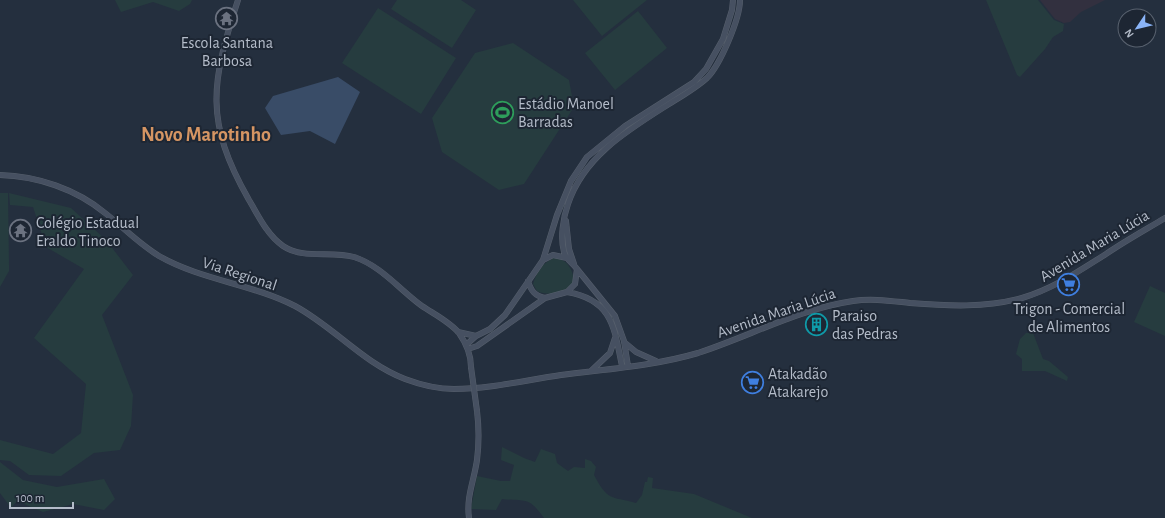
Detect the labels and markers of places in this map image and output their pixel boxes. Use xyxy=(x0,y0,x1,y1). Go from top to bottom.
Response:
temple icon: Escola Santana Barbosa xyxy=(214,5,240,31)
place label: Escola Santana Barbosa xyxy=(181,35,273,69)
place label: Estádio Manoel Barradas xyxy=(518,96,614,130)
sports icon: Estádio Manoel Barradas xyxy=(490,99,516,125)
place label: Colégio Estadual Eraldo Tinoco xyxy=(36,215,139,249)
temple icon: Colégio Estadual Eraldo Tinoco xyxy=(8,218,34,244)
supermarket icon: Trigon - Comercial de Alimentos xyxy=(1056,272,1082,298)
place label: Trigon - Comercial de Alimentos xyxy=(1013,301,1125,335)
place label: Paraiso das Pedras xyxy=(832,308,898,342)
building icon: Paraiso das Pedras xyxy=(803,311,829,337)
place label: Atakadão Atakarejo xyxy=(768,366,828,401)
supermarket icon: Atakadão Atakarejo xyxy=(740,369,766,395)

